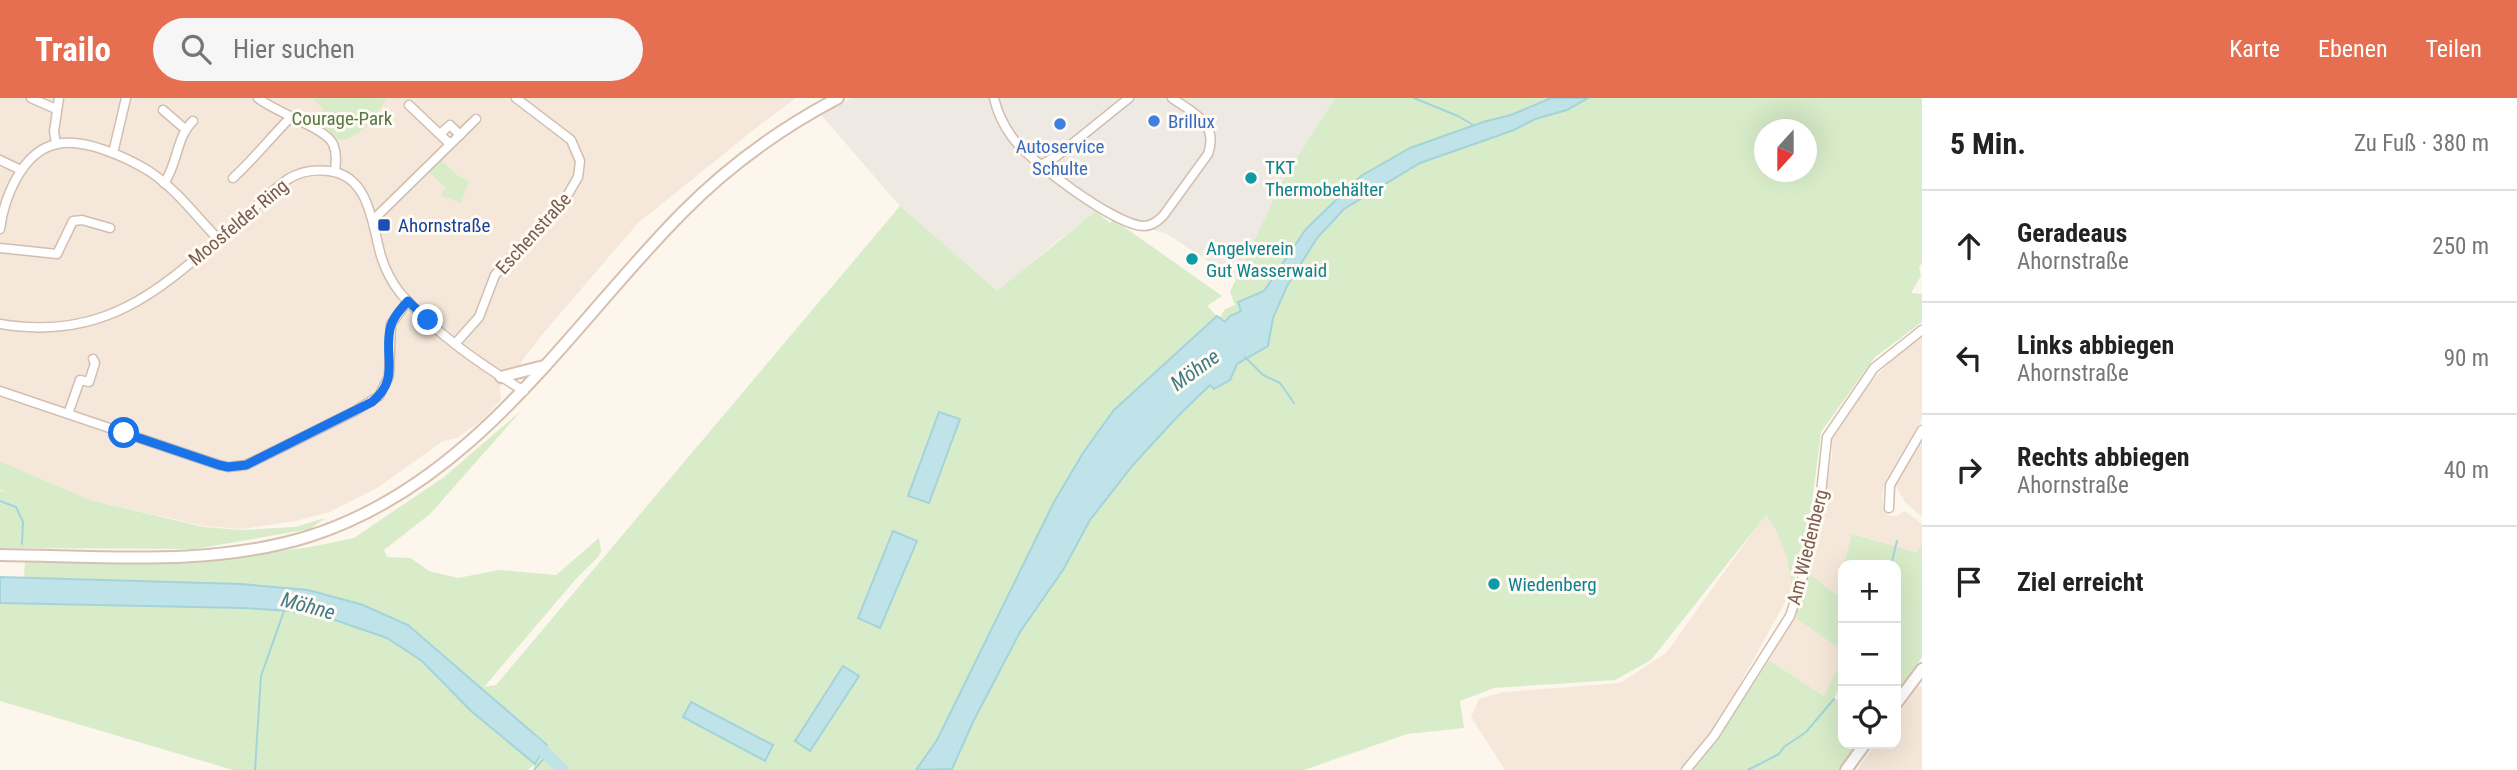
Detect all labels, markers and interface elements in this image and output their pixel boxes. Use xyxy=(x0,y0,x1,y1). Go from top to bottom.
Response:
search box xyxy=(153,18,643,81)
text: Trailo xyxy=(35,30,111,69)
icon: search xyxy=(177,30,215,68)
text: Hier suchen xyxy=(233,34,355,64)
text: Karte xyxy=(2229,35,2280,63)
text: Ebenen xyxy=(2318,35,2388,63)
text: Teilen xyxy=(2426,35,2482,63)
park label: Courage-Park xyxy=(292,107,393,130)
place label: Brillux xyxy=(1168,110,1215,133)
marker: Brillux xyxy=(1146,113,1162,129)
marker: Autoservice Schulte xyxy=(1052,116,1068,132)
north arrow xyxy=(1754,119,1817,182)
text: 5 Min. xyxy=(1950,126,2026,161)
text: Zu Fuß · 380 m xyxy=(2354,130,2489,157)
place label: Autoservice Schulte xyxy=(1016,135,1104,180)
place label: TKT Thermobehälter xyxy=(1265,156,1384,201)
marker: TKT Thermobehälter xyxy=(1243,170,1259,186)
street label: Moosfelder Ring xyxy=(184,174,293,271)
street label: Eschenstraße xyxy=(491,188,576,279)
place label: Ahornstraße xyxy=(398,214,490,237)
marker: Ahornstraße xyxy=(376,217,392,233)
text: Geradeaus xyxy=(2017,218,2127,248)
icon: ahead xyxy=(1950,227,1988,265)
text: 250 m xyxy=(2432,233,2489,260)
place label: Angelverein Gut Wasserwaid xyxy=(1206,237,1327,282)
text: Ahornstraße xyxy=(2017,248,2129,275)
marker: Angelverein Gut Wasserwaid xyxy=(1184,251,1200,267)
route end xyxy=(412,304,443,335)
text: Links abbiegen xyxy=(2017,330,2174,360)
icon: left xyxy=(1950,339,1988,377)
water label: Möhne xyxy=(1166,344,1224,396)
text: 90 m xyxy=(2444,345,2489,372)
text: Ahornstraße xyxy=(2017,360,2129,387)
route start xyxy=(108,417,139,448)
text: Rechts abbiegen xyxy=(2017,442,2190,472)
icon: right xyxy=(1950,451,1988,489)
text: 40 m xyxy=(2444,457,2489,484)
text: Ahornstraße xyxy=(2017,472,2129,499)
street label: Am Wiedenberg xyxy=(1782,487,1833,607)
map controls xyxy=(1838,560,1901,749)
button: + xyxy=(1838,560,1901,623)
icon: arrive xyxy=(1950,563,1988,601)
text: Ziel erreicht xyxy=(2017,567,2143,597)
place label: Wiedenberg xyxy=(1508,573,1597,596)
marker: Wiedenberg xyxy=(1486,576,1502,592)
water label: Möhne xyxy=(278,587,338,625)
button: − xyxy=(1838,623,1901,686)
button: locate xyxy=(1838,686,1901,749)

